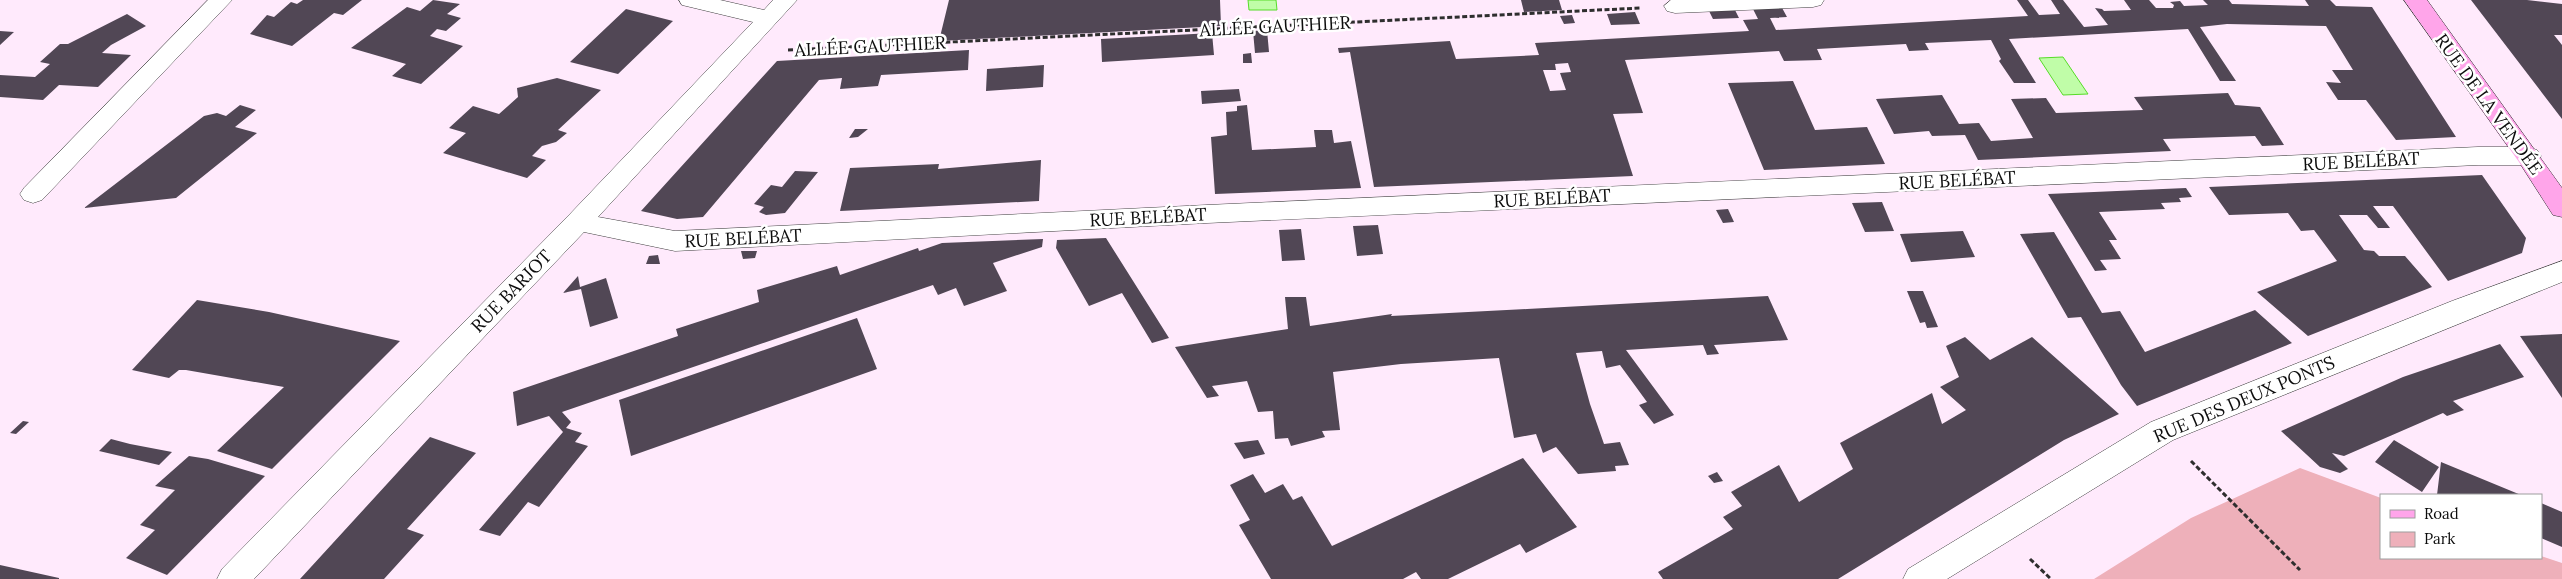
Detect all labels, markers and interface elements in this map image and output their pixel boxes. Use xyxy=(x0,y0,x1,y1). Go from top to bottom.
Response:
street label: ALLÉE GAUTHIER xyxy=(1198,11,1352,41)
street label: RUE DE LA VENDÉE xyxy=(2430,29,2548,179)
street label: ALLÉE GAUTHIER xyxy=(793,31,947,61)
street label: RUE BELÉBAT xyxy=(2302,146,2421,176)
street label: RUE BELÉBAT xyxy=(1898,165,2017,195)
street label: RUE BELÉBAT xyxy=(1493,183,1612,213)
street label: RUE BELÉBAT xyxy=(1089,202,1208,232)
street label: RUE BELÉBAT xyxy=(684,223,803,253)
street label: RUE BARJOT xyxy=(466,244,557,337)
street label: RUE DES DEUX PONTS xyxy=(2150,350,2338,448)
legend xyxy=(2380,494,2542,559)
text: Road xyxy=(2424,504,2459,523)
text: Park xyxy=(2424,529,2455,548)

